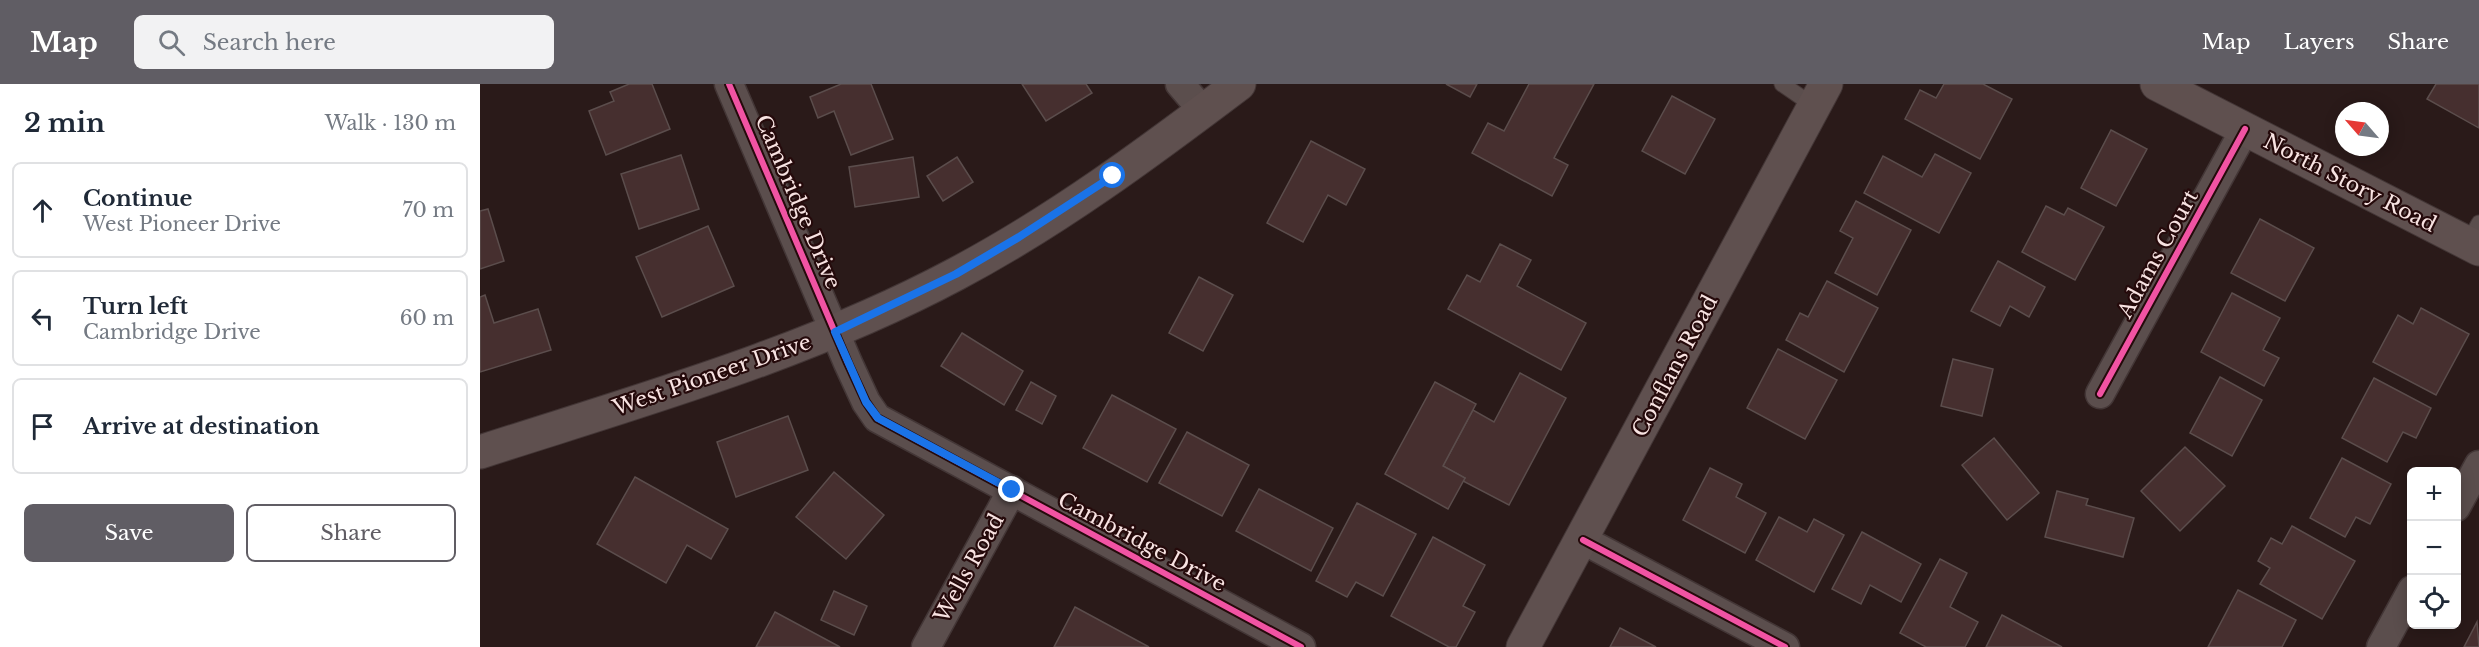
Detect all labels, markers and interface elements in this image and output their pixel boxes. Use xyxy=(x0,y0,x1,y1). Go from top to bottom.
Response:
search box xyxy=(134,15,554,69)
text: Map xyxy=(30,25,98,60)
icon: search xyxy=(155,26,188,59)
text: Search here xyxy=(203,29,336,56)
text: Map xyxy=(2202,29,2251,55)
text: Layers xyxy=(2284,29,2355,55)
text: Share xyxy=(2388,29,2449,55)
north arrow xyxy=(2335,102,2389,156)
text: 2 min xyxy=(24,107,105,139)
text: Walk · 130 m xyxy=(325,111,456,135)
street label: Cambridge Drive xyxy=(750,111,846,293)
street label: North Story Road xyxy=(2259,128,2441,238)
route start xyxy=(1099,162,1125,188)
text: Continue xyxy=(83,185,192,212)
street label: Adams Court xyxy=(2112,185,2204,323)
icon: ahead xyxy=(26,194,59,227)
text: 70 m xyxy=(402,198,454,222)
text: West Pioneer Drive xyxy=(83,212,281,236)
street label: Conflans Road xyxy=(1627,291,1723,441)
text: Turn left xyxy=(83,293,188,320)
icon: left xyxy=(26,302,59,335)
text: 60 m xyxy=(400,306,454,330)
text: Cambridge Drive xyxy=(83,320,261,344)
street label: West Pioneer Drive xyxy=(608,329,815,421)
icon: arrive xyxy=(26,410,59,443)
text: Arrive at destination xyxy=(83,413,320,440)
map controls xyxy=(2407,467,2461,629)
button: + xyxy=(2407,467,2461,521)
route end xyxy=(998,476,1024,502)
street label: Cambridge Drive xyxy=(1053,487,1231,597)
button: Save xyxy=(24,504,234,562)
button: Share xyxy=(246,504,456,562)
street label: Wells Road xyxy=(928,509,1010,628)
button: − xyxy=(2407,521,2461,575)
button: locate xyxy=(2407,575,2461,629)

